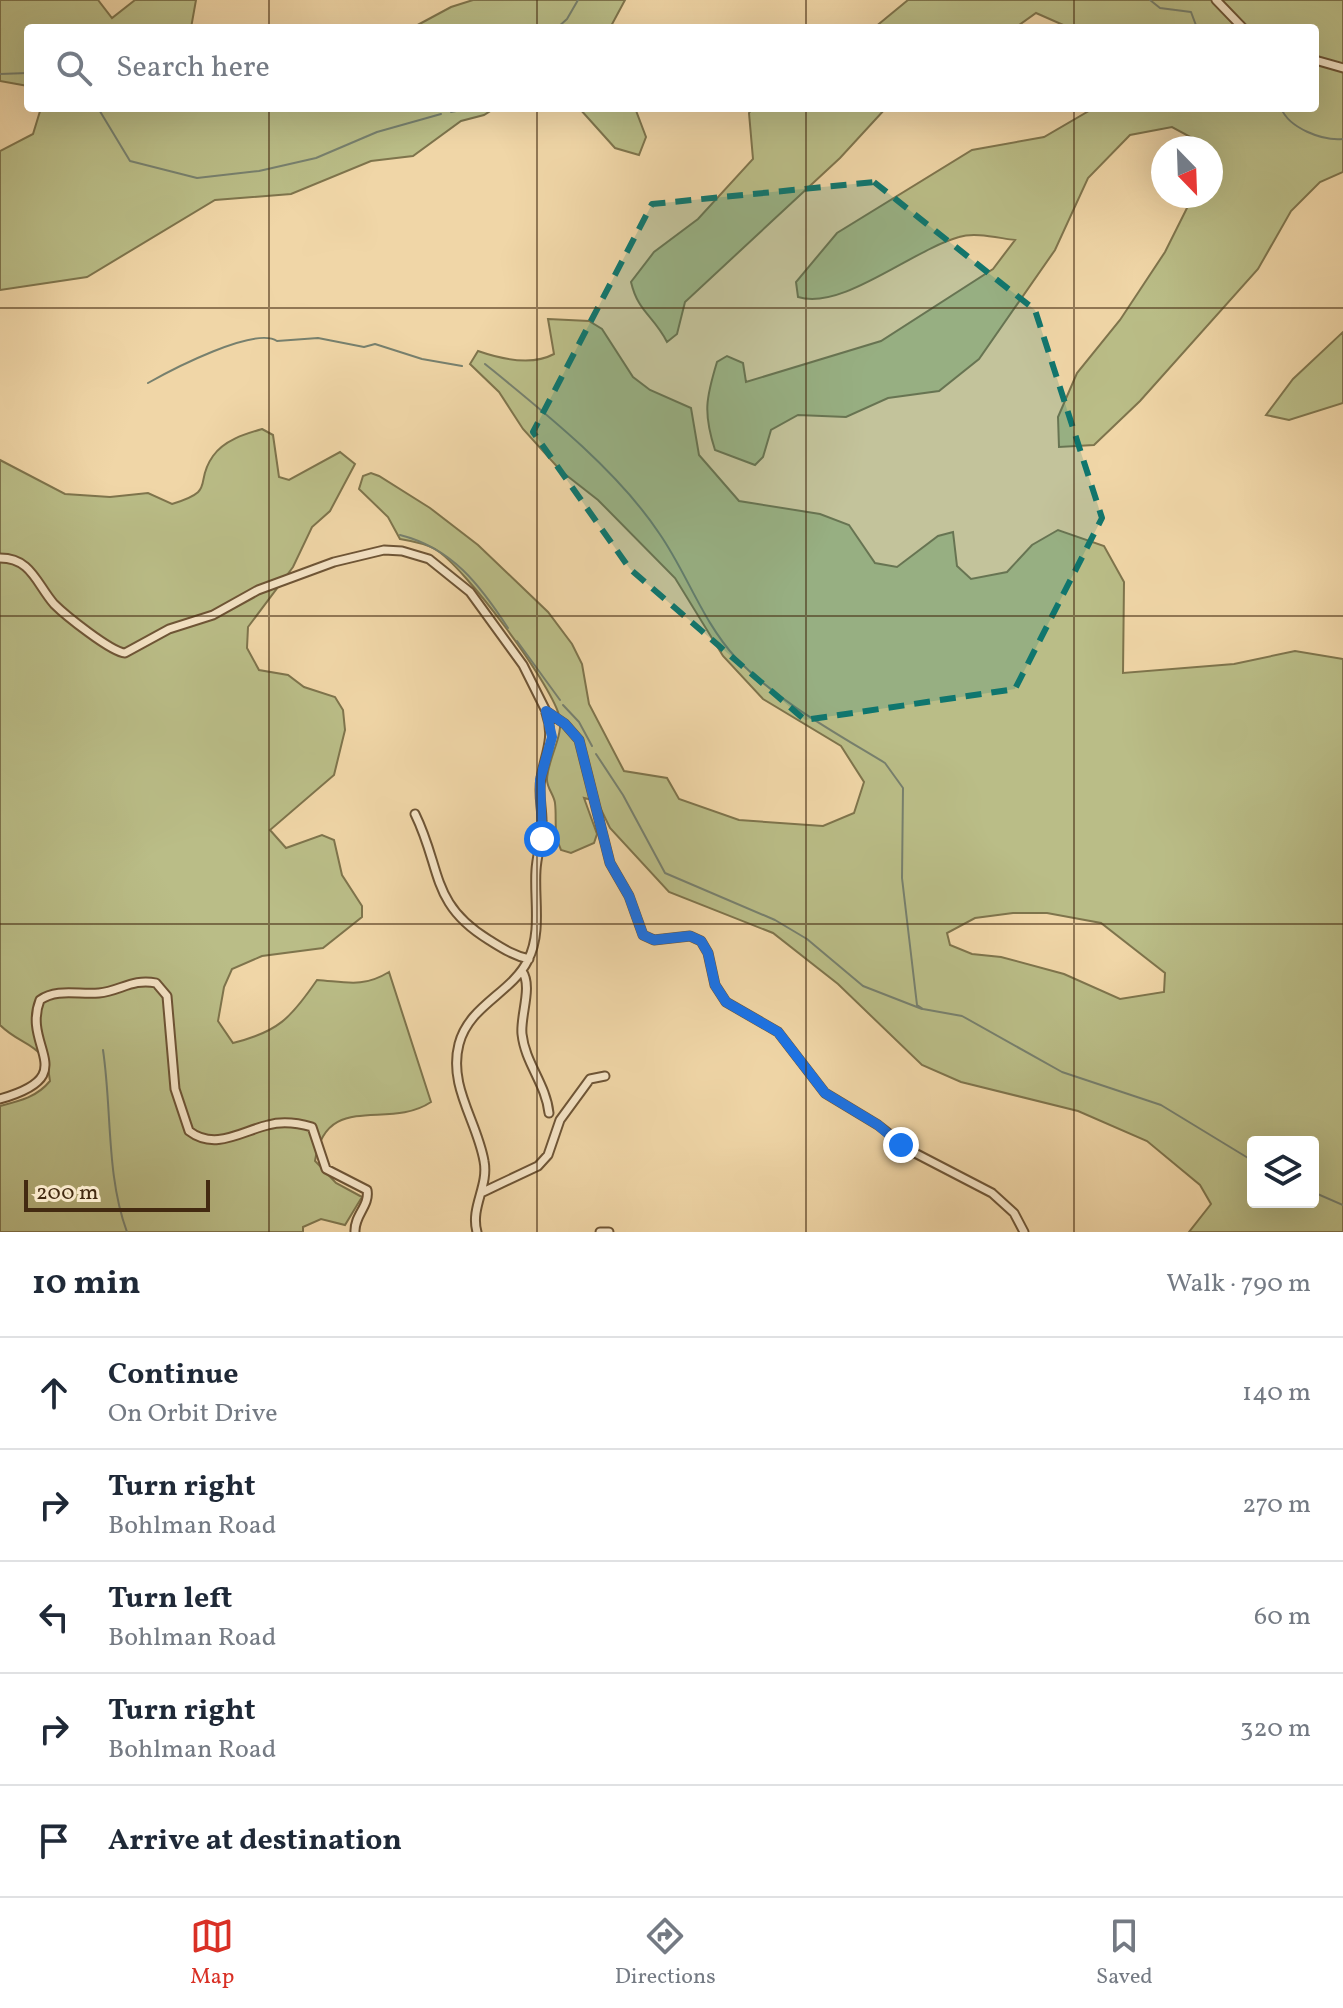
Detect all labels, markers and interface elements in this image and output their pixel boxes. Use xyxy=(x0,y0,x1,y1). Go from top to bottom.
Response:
search box xyxy=(24,24,1319,112)
icon: search xyxy=(52,46,96,90)
text: Search here xyxy=(116,47,270,89)
north arrow xyxy=(1151,136,1223,208)
route start xyxy=(524,821,560,857)
route end xyxy=(883,1127,919,1163)
map controls xyxy=(1247,1136,1319,1208)
button: layers xyxy=(1247,1136,1319,1208)
scale bar xyxy=(24,1176,210,1212)
text: 200 m xyxy=(36,1178,98,1209)
text: 10 min xyxy=(32,1261,141,1308)
text: Walk · 790 m xyxy=(1166,1266,1311,1302)
text: Continue xyxy=(108,1354,239,1396)
icon: ahead xyxy=(32,1371,76,1415)
text: 140 m xyxy=(1242,1375,1311,1411)
text: On Orbit Drive xyxy=(108,1396,278,1432)
text: Turn right xyxy=(108,1466,256,1508)
icon: right xyxy=(32,1483,76,1527)
text: 270 m xyxy=(1242,1487,1311,1523)
text: Bohlman Road xyxy=(108,1508,276,1544)
text: Turn left xyxy=(108,1578,232,1620)
icon: left xyxy=(32,1595,76,1639)
text: 60 m xyxy=(1254,1599,1311,1635)
text: Bohlman Road xyxy=(108,1620,276,1656)
text: Turn right xyxy=(108,1690,256,1732)
icon: right xyxy=(32,1707,76,1751)
text: 320 m xyxy=(1240,1711,1311,1747)
text: Bohlman Road xyxy=(108,1732,276,1768)
icon: arrive xyxy=(32,1819,76,1863)
text: Arrive at destination xyxy=(108,1820,402,1862)
tab: Map xyxy=(190,1914,234,1993)
tab: Directions xyxy=(615,1914,716,1993)
tab: Saved xyxy=(1096,1914,1153,1993)

